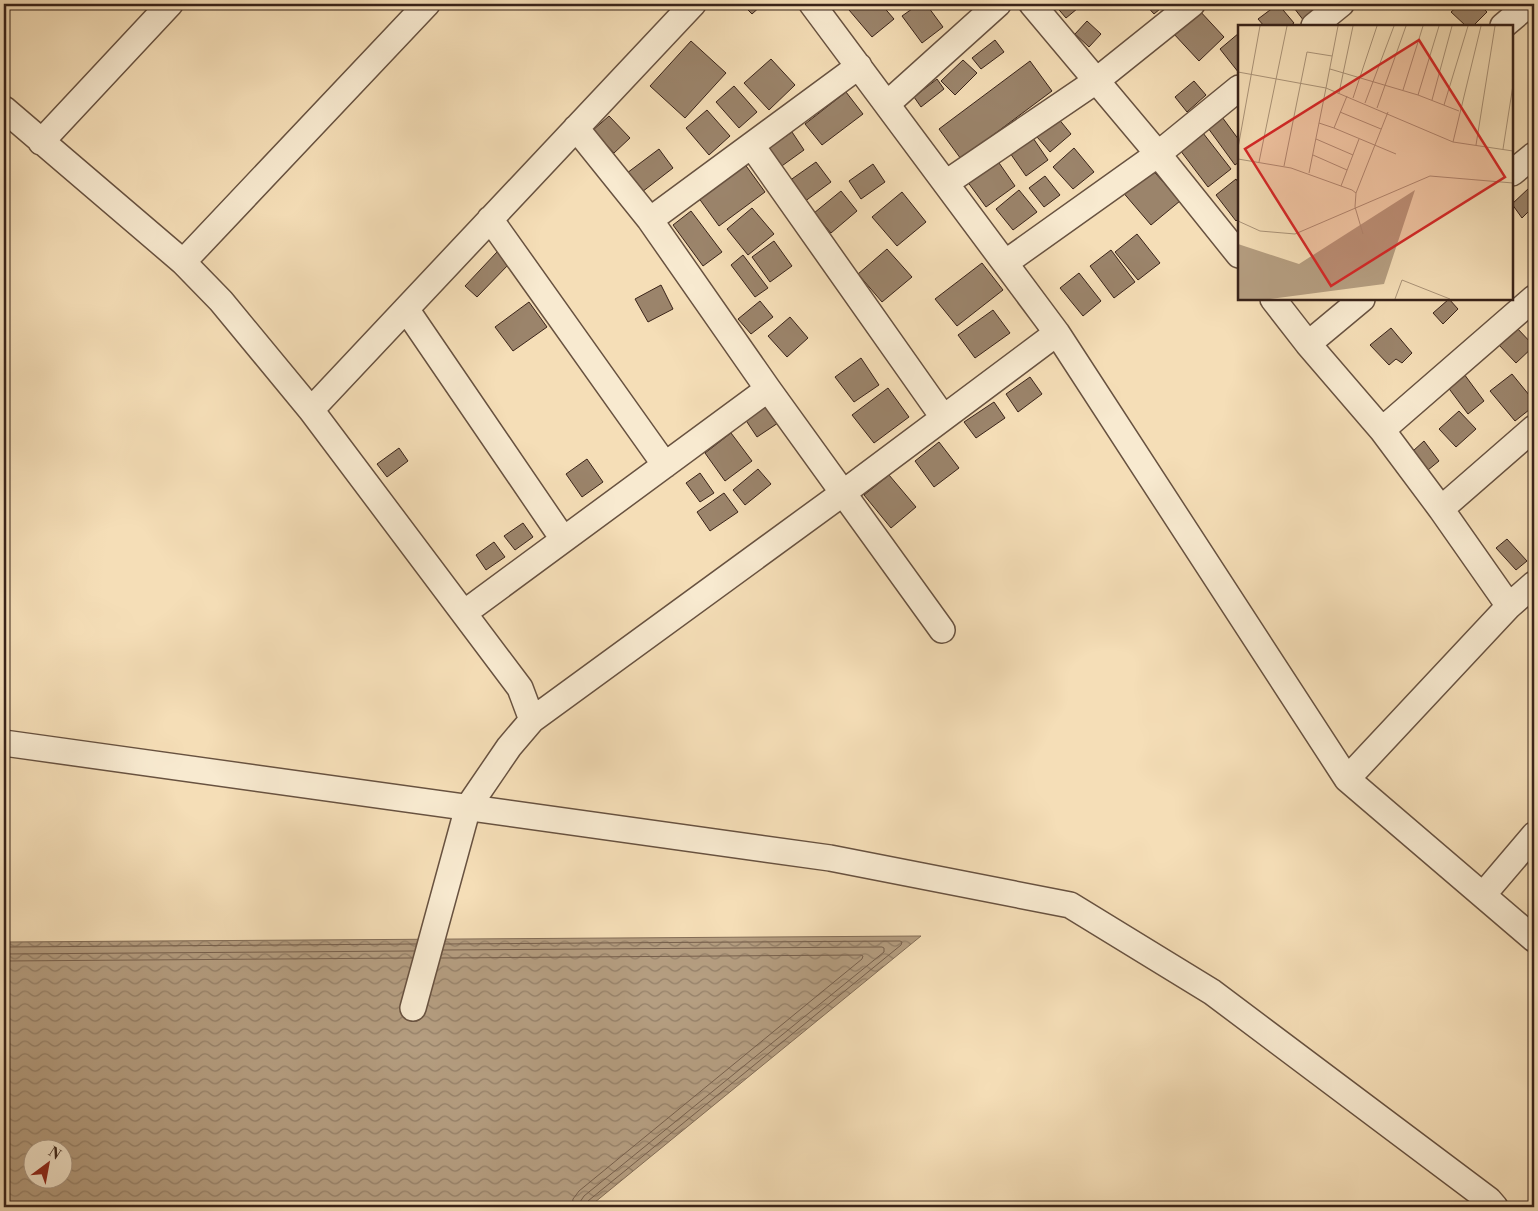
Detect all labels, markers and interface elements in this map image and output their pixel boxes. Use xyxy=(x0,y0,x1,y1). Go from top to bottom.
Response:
inset map xyxy=(1238,25,1513,300)
north arrow xyxy=(22,1138,72,1188)
text: N xyxy=(45,1143,64,1164)

